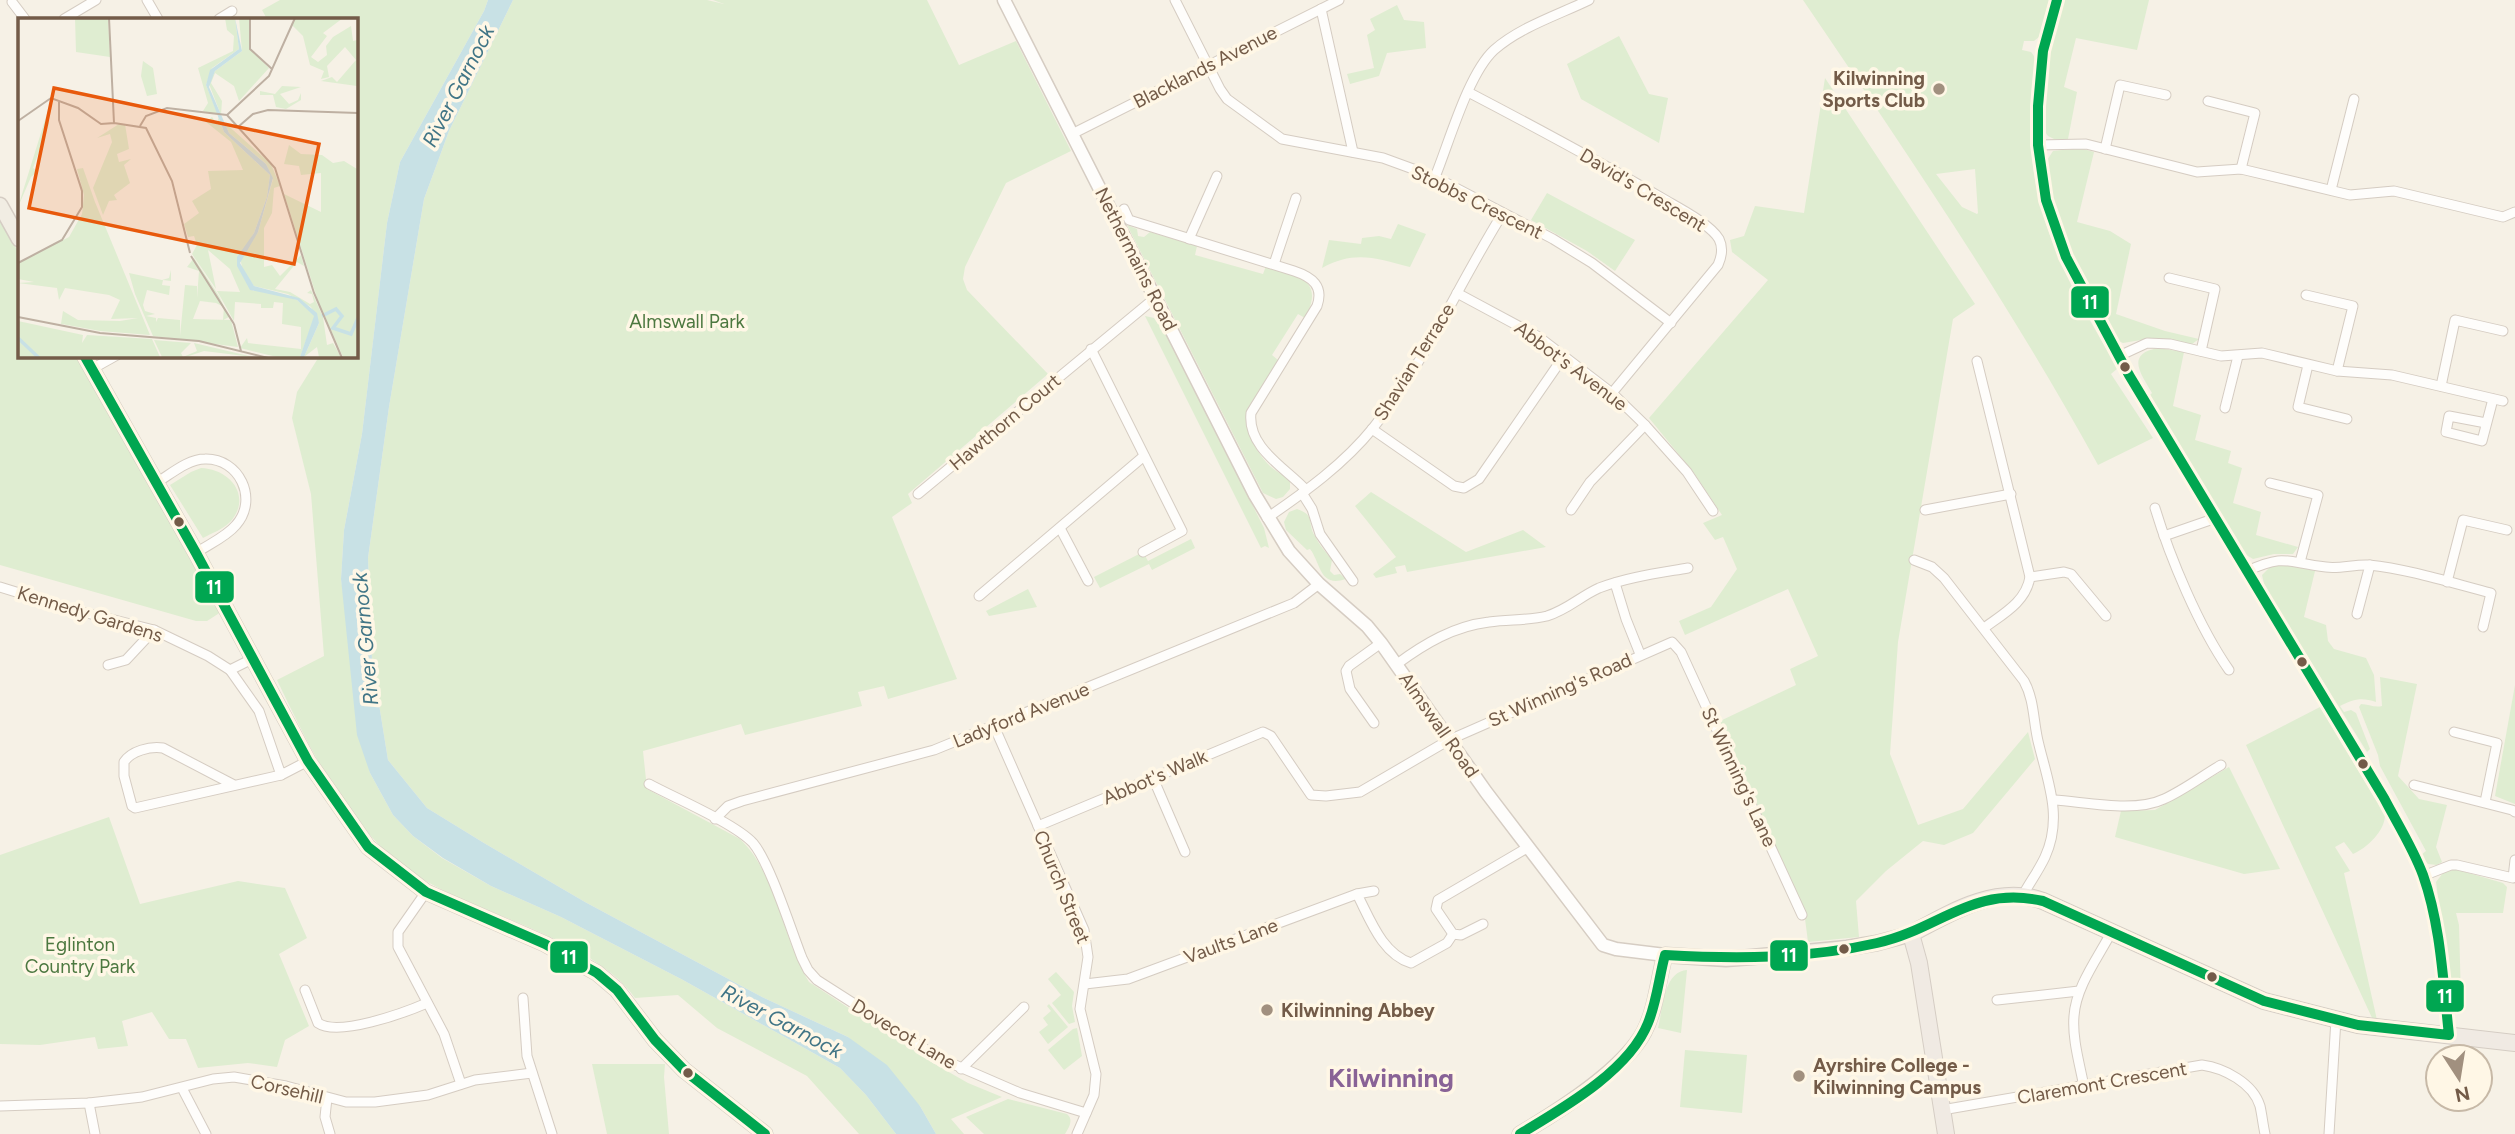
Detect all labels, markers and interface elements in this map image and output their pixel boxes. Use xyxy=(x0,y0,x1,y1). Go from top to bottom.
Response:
inset map xyxy=(18,18,357,357)
water label: River Garnock xyxy=(417,20,500,151)
street label: Blacklands Avenue xyxy=(1129,21,1281,113)
place label: Kilwinning Sports Club xyxy=(1822,67,1925,112)
marker: Kilwinning Sports Club xyxy=(1931,81,1947,97)
street label: David's Crescent xyxy=(1576,143,1710,237)
street label: Stobbs Crescent xyxy=(1408,160,1546,244)
street label: Nethermains Road xyxy=(1090,183,1182,335)
line badge: 11 xyxy=(2070,285,2110,319)
text: 11 xyxy=(2082,291,2098,314)
street label: Shavian Terrace xyxy=(1369,299,1459,425)
park label: Almswall Park xyxy=(629,310,746,333)
street label: Abbot's Avenue xyxy=(1510,316,1632,416)
unlabelled marker xyxy=(2118,360,2132,374)
street label: Hawthorn Court xyxy=(945,369,1065,475)
unlabelled marker xyxy=(172,515,186,529)
line badge: 11 xyxy=(194,570,235,604)
water label: River Garnock xyxy=(347,571,383,707)
text: 11 xyxy=(206,576,222,599)
street label: Kennedy Gardens xyxy=(15,581,166,647)
street label: St Winning's Road xyxy=(1485,648,1635,732)
unlabelled marker xyxy=(2295,655,2309,669)
street label: Almswall Road xyxy=(1394,668,1484,782)
street label: Ladyford Avenue xyxy=(949,677,1093,753)
street label: St Winning's Lane xyxy=(1697,704,1781,850)
street label: Abbot's Walk xyxy=(1099,744,1211,809)
unlabelled marker xyxy=(2356,757,2370,771)
street label: Church Street xyxy=(1029,827,1095,947)
street label: Vaults Lane xyxy=(1181,913,1281,969)
park label: Eglinton Country Park xyxy=(25,933,136,978)
line badge: 11 xyxy=(1769,939,1809,972)
line badge: 11 xyxy=(549,940,589,974)
unlabelled marker xyxy=(1837,942,1851,956)
text: 11 xyxy=(1781,944,1797,967)
text: 11 xyxy=(561,946,577,969)
unlabelled marker xyxy=(2205,970,2219,984)
water label: River Garnock xyxy=(717,979,848,1064)
line badge: 11 xyxy=(2425,979,2465,1013)
text: 11 xyxy=(2437,985,2453,1008)
street label: Dovecot Lane xyxy=(848,994,960,1074)
place label: Kilwinning Abbey xyxy=(1281,999,1435,1022)
marker: Kilwinning Abbey xyxy=(1259,1002,1275,1018)
north arrow xyxy=(2424,1043,2494,1113)
place label: Ayrshire College - Kilwinning Campus xyxy=(1813,1054,1981,1099)
street label: Claremont Crescent xyxy=(2015,1057,2189,1109)
district label: Kilwinning xyxy=(1328,1062,1454,1094)
unlabelled marker xyxy=(681,1066,695,1080)
marker: Ayrshire College - Kilwinning Campus xyxy=(1791,1068,1807,1084)
street label: Corsehill xyxy=(248,1069,326,1109)
text: N xyxy=(2453,1081,2472,1107)

